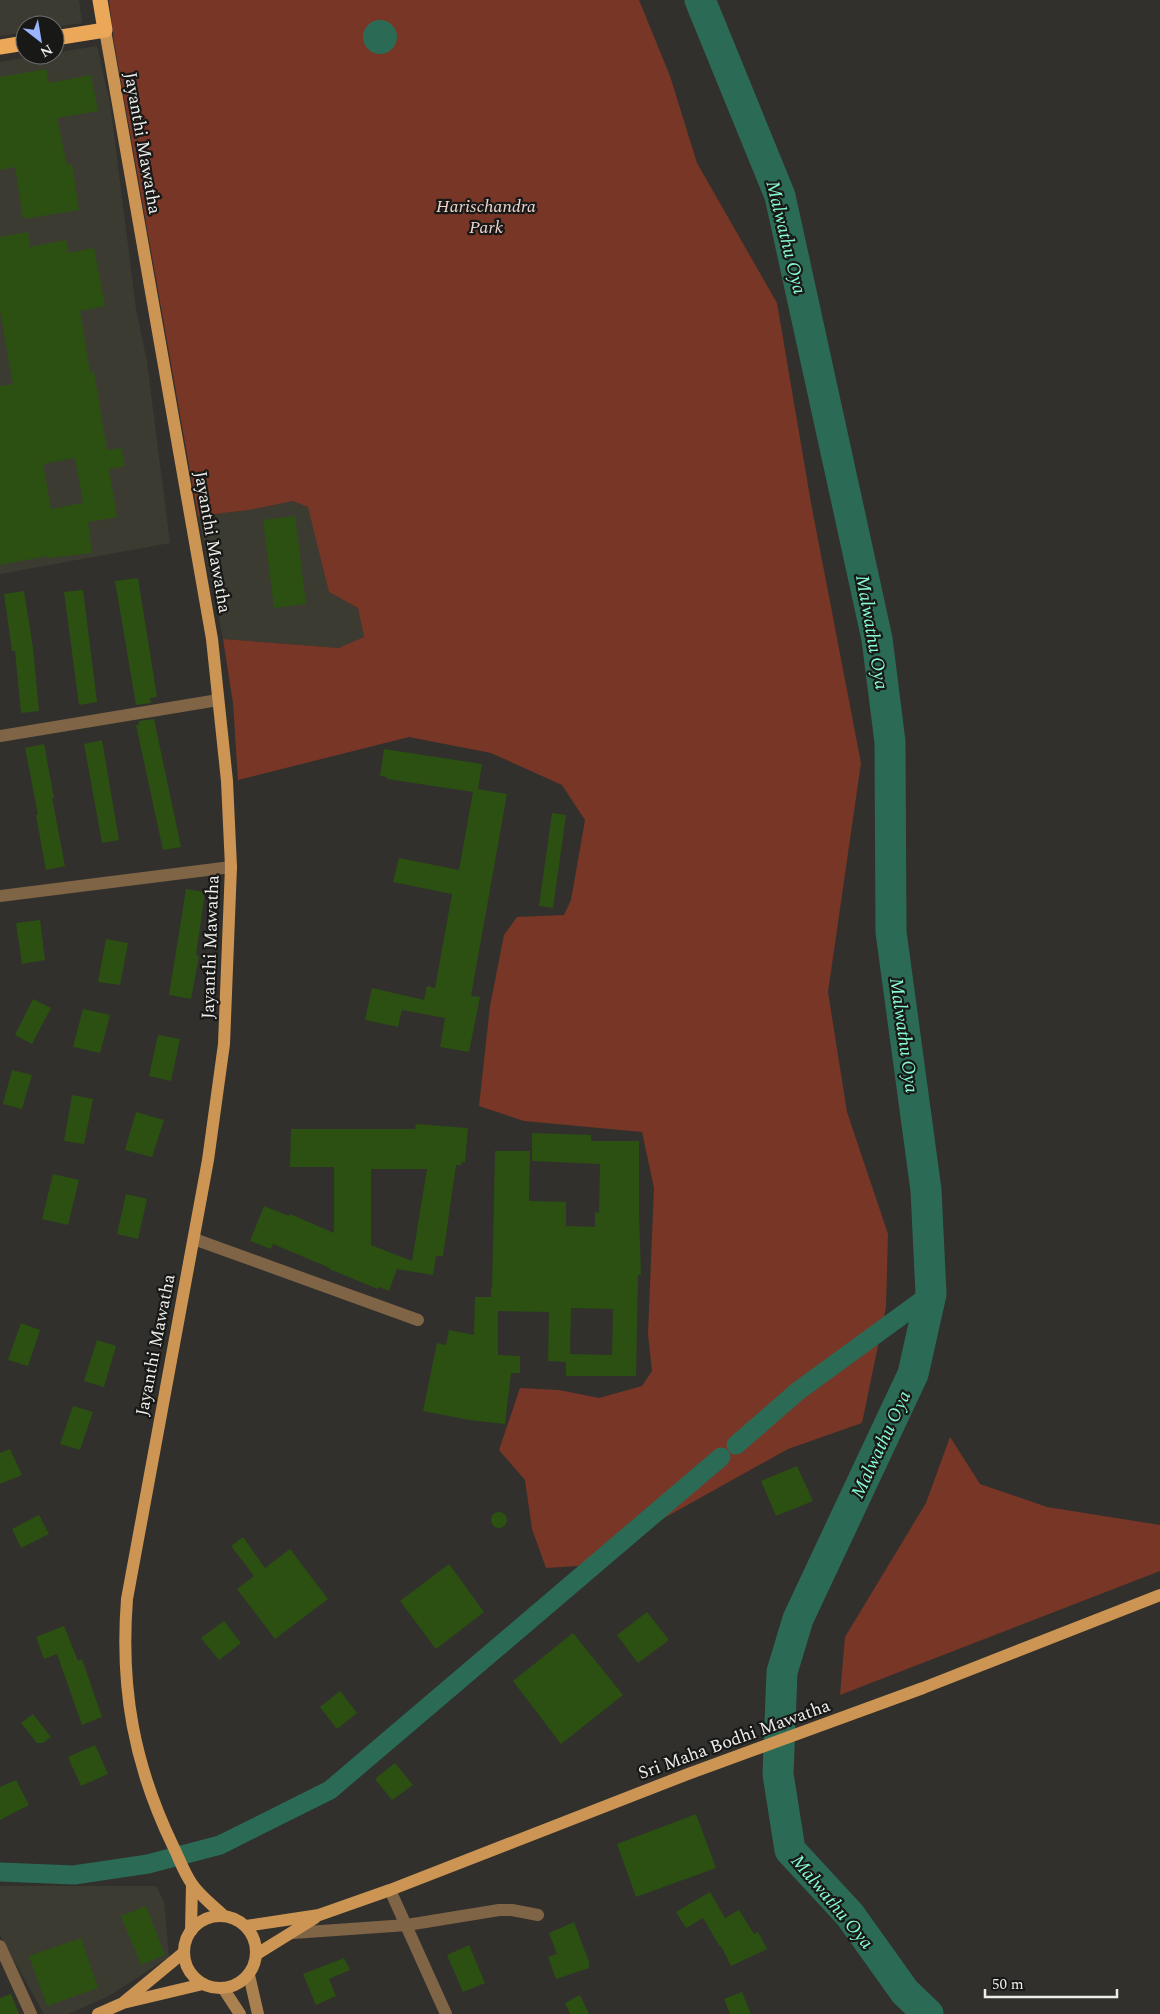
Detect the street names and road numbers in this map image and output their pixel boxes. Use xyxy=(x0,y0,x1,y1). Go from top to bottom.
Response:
street label: Jayanthi Mawatha xyxy=(117,70,168,217)
street label: Jayanthi Mawatha xyxy=(187,469,238,616)
street label: Jayanthi Mawatha xyxy=(194,874,227,1019)
street label: Jayanthi Mawatha xyxy=(129,1272,183,1418)
street label: Sri Maha Bodhi Mawatha xyxy=(634,1692,834,1787)

